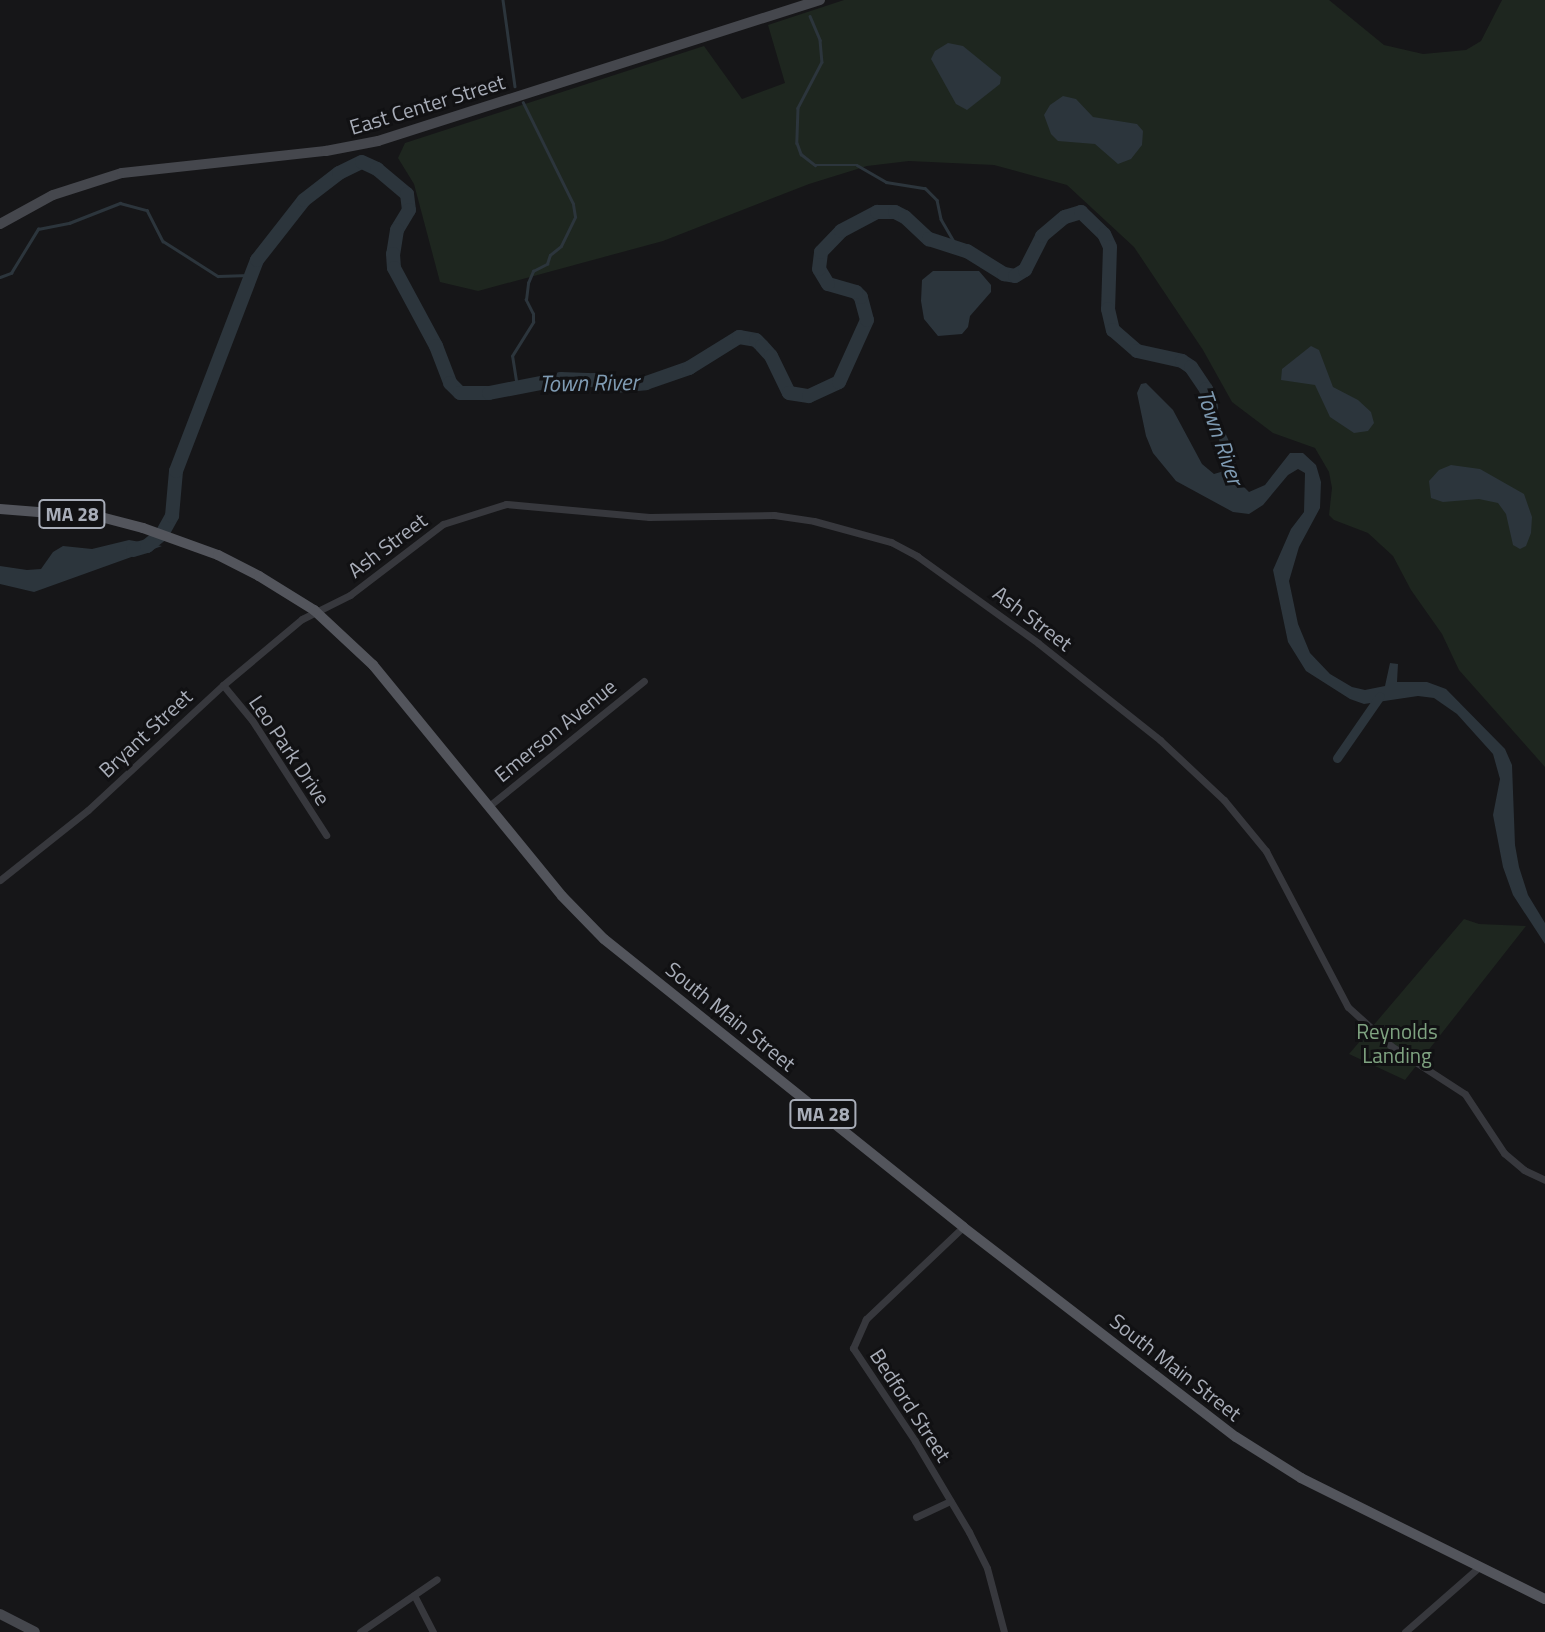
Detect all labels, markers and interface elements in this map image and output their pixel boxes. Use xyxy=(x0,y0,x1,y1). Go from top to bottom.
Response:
street label: East Center Street xyxy=(346,68,508,140)
water label: Town River xyxy=(539,368,639,398)
water label: Town River xyxy=(1191,386,1249,488)
road number: MA 28 xyxy=(37,499,107,530)
street label: Ash Street xyxy=(343,507,431,583)
street label: Ash Street xyxy=(989,580,1077,656)
street label: Emerson Avenue xyxy=(489,673,621,787)
street label: Bryant Street xyxy=(93,684,197,782)
street label: Leo Park Drive xyxy=(244,690,336,810)
street label: South Main Street xyxy=(661,956,801,1076)
park label: Reynolds Landing xyxy=(1356,1018,1438,1068)
road number: MA 28 xyxy=(788,1098,858,1130)
street label: South Main Street xyxy=(1105,1308,1247,1426)
street label: Bedford Street xyxy=(865,1344,957,1466)

